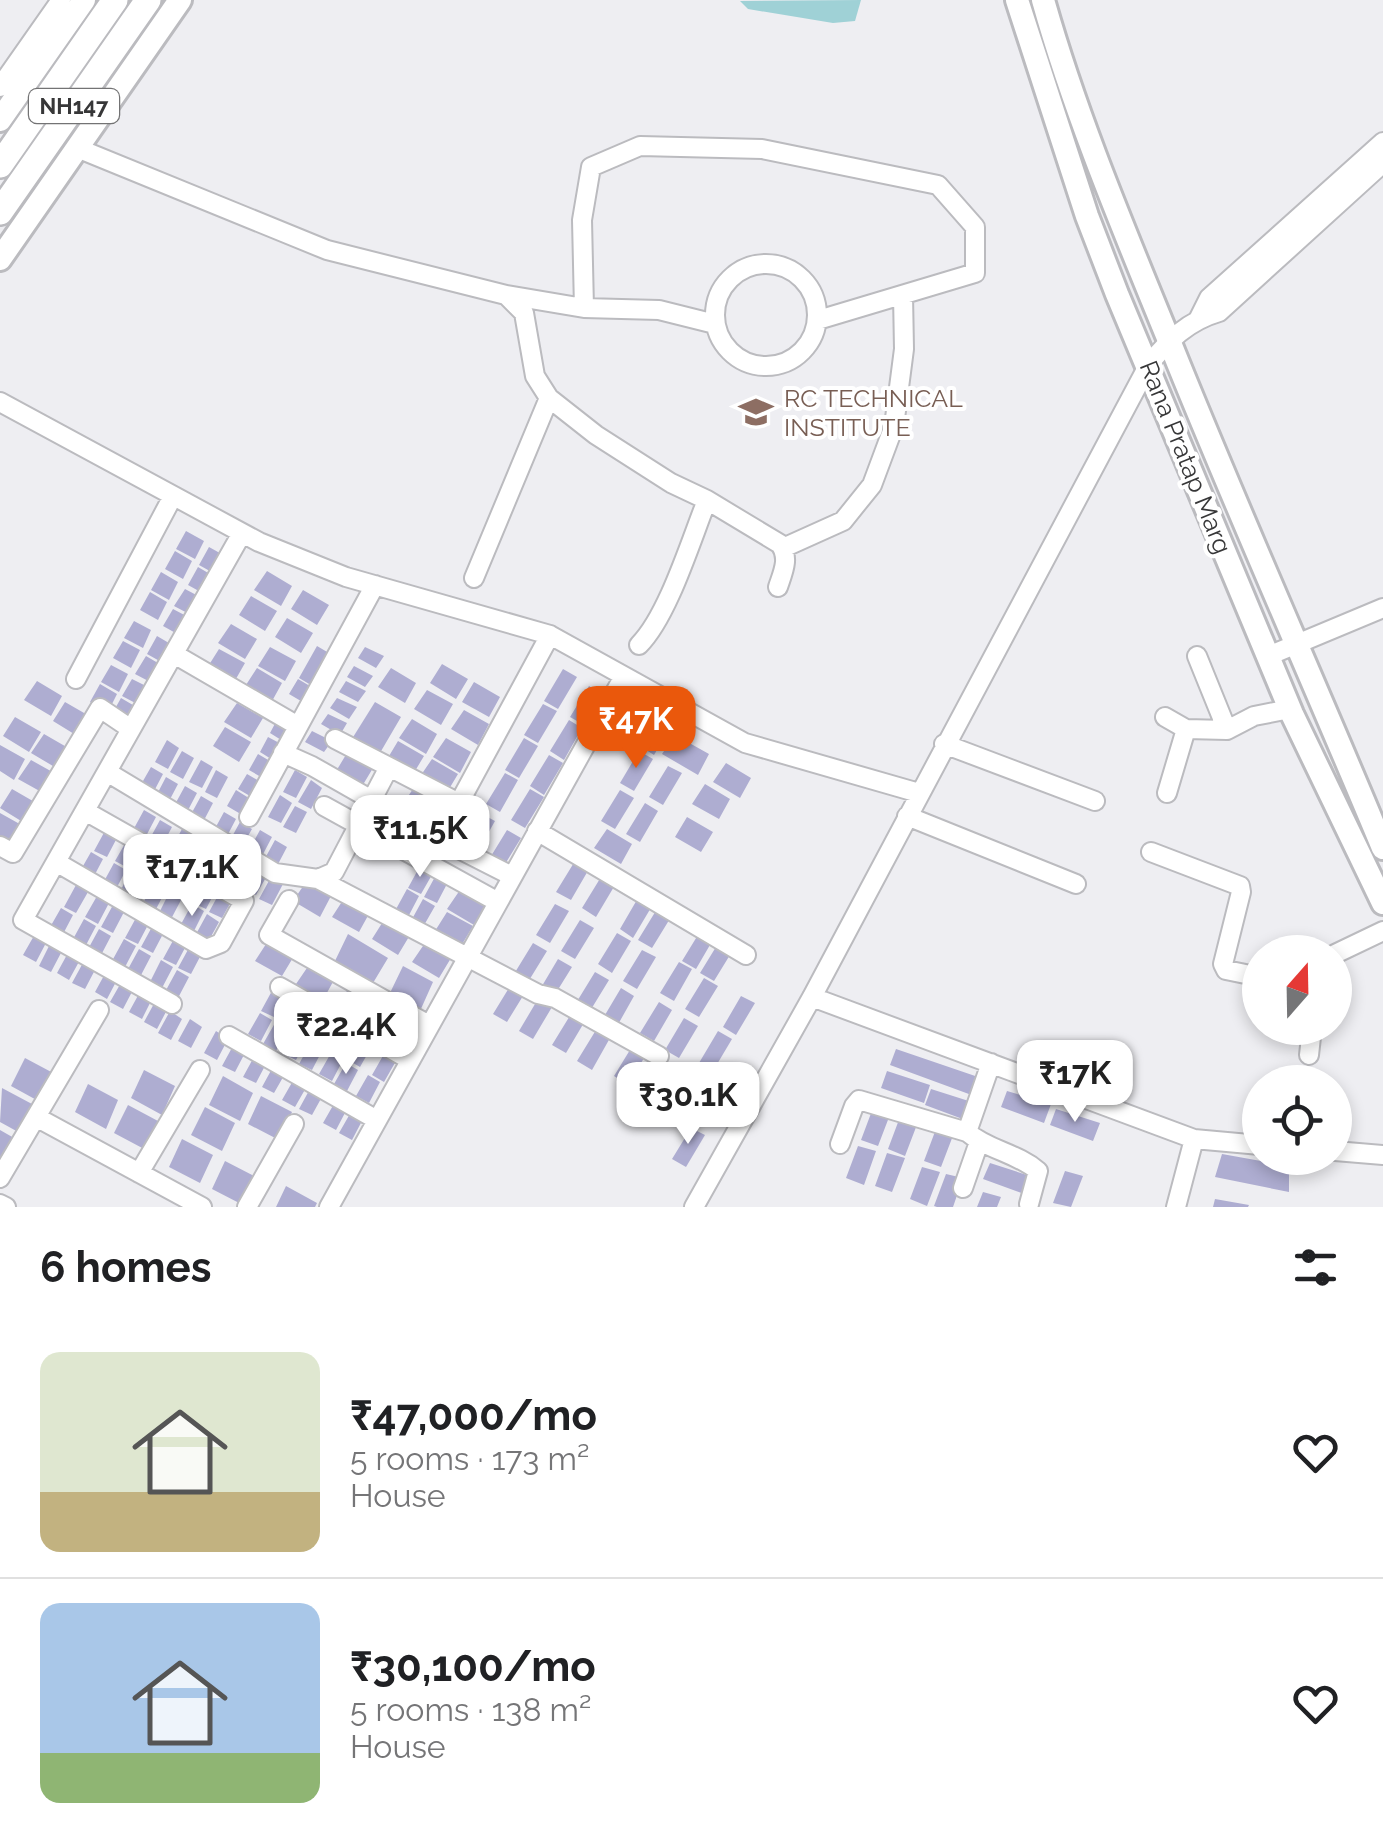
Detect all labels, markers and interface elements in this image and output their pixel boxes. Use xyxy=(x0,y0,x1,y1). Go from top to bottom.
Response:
road number: NH147 xyxy=(29,89,119,123)
street label: Rana Pratap Marg xyxy=(1134,356,1238,558)
place label: RC TECHNICAL INSTITUTE xyxy=(784,383,963,442)
school or university icon: RC TECHNICAL INSTITUTE xyxy=(737,393,775,431)
pin: ₹47K xyxy=(577,686,695,771)
text: ₹47K xyxy=(599,700,673,737)
pin: ₹11.5K xyxy=(339,795,501,880)
text: ₹11.5K xyxy=(372,809,468,846)
pin: ₹17.1K xyxy=(111,834,273,919)
text: ₹17.1K xyxy=(145,848,239,885)
north arrow xyxy=(1242,935,1352,1045)
map controls xyxy=(1242,935,1352,1175)
pin: ₹22.4K xyxy=(265,992,427,1077)
text: ₹22.4K xyxy=(296,1006,396,1043)
pin: ₹17K xyxy=(1016,1040,1134,1125)
text: ₹17K xyxy=(1039,1054,1111,1091)
pin: ₹30.1K xyxy=(607,1062,769,1147)
button: locate xyxy=(1242,1065,1352,1175)
text: ₹30.1K xyxy=(638,1076,738,1113)
icon: filters xyxy=(1288,1240,1343,1295)
text: 6 homes xyxy=(40,1243,211,1292)
text: ₹47,000/mo xyxy=(350,1391,597,1440)
icon: home xyxy=(120,1392,240,1512)
icon: heart xyxy=(1288,1425,1343,1480)
text: 5 rooms · 173 m² xyxy=(350,1440,589,1477)
text: House xyxy=(350,1477,446,1514)
text: ₹30,100/mo xyxy=(350,1642,596,1691)
icon: home xyxy=(120,1643,240,1763)
icon: heart xyxy=(1288,1676,1343,1731)
text: 5 rooms · 138 m² xyxy=(350,1691,591,1728)
text: House xyxy=(350,1728,446,1765)

